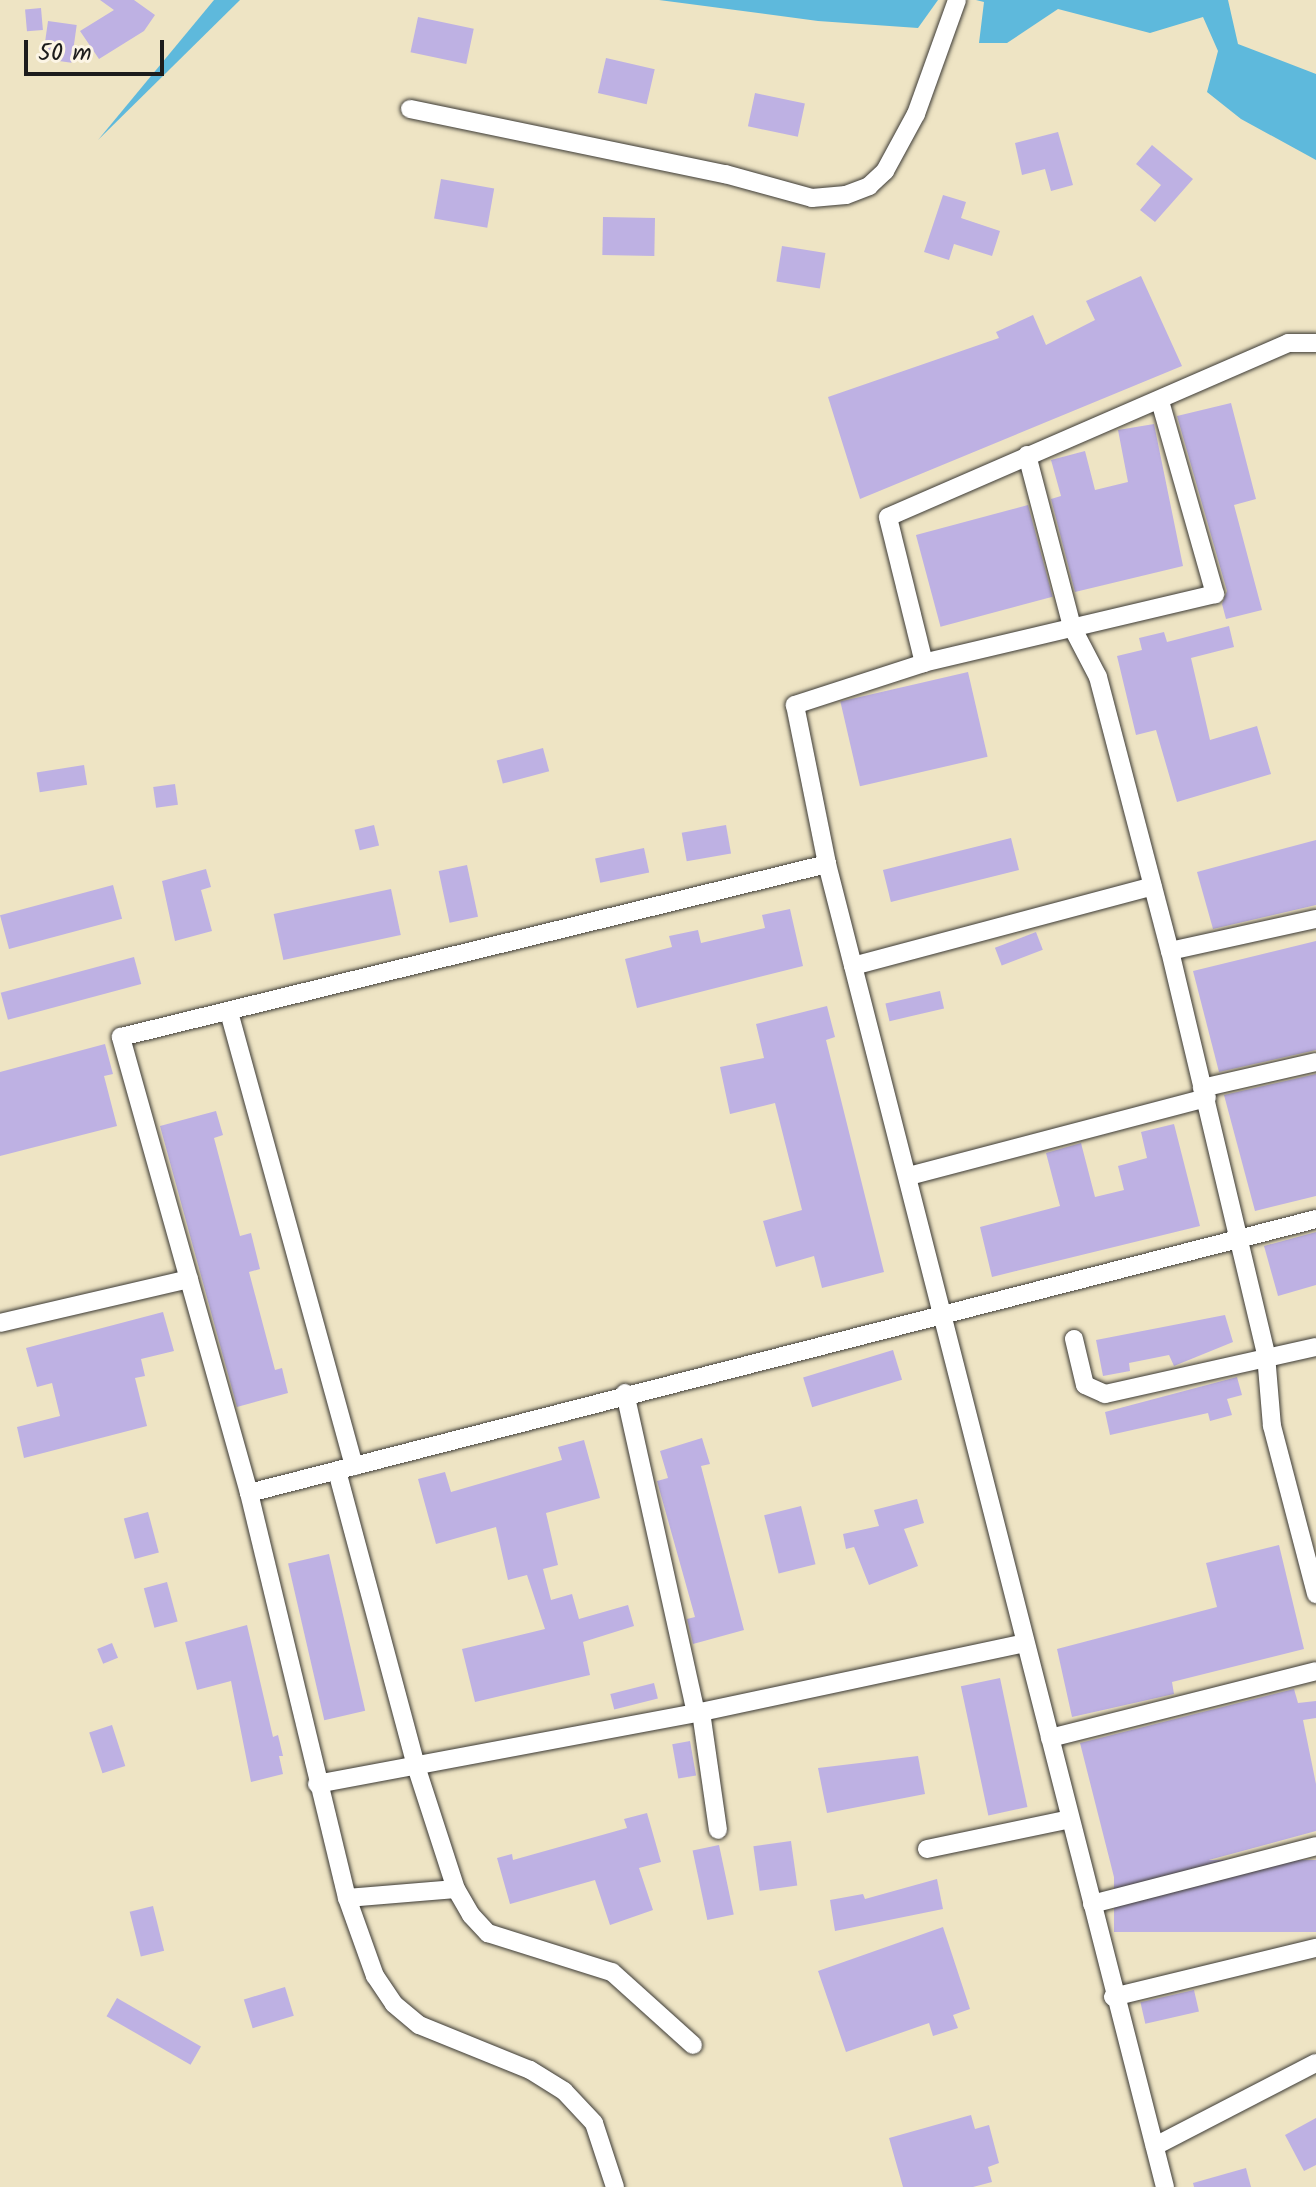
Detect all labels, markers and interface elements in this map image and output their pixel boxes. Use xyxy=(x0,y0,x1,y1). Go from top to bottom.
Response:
scale bar xyxy=(28,24,168,74)
text: 50 m xyxy=(38,34,92,73)

